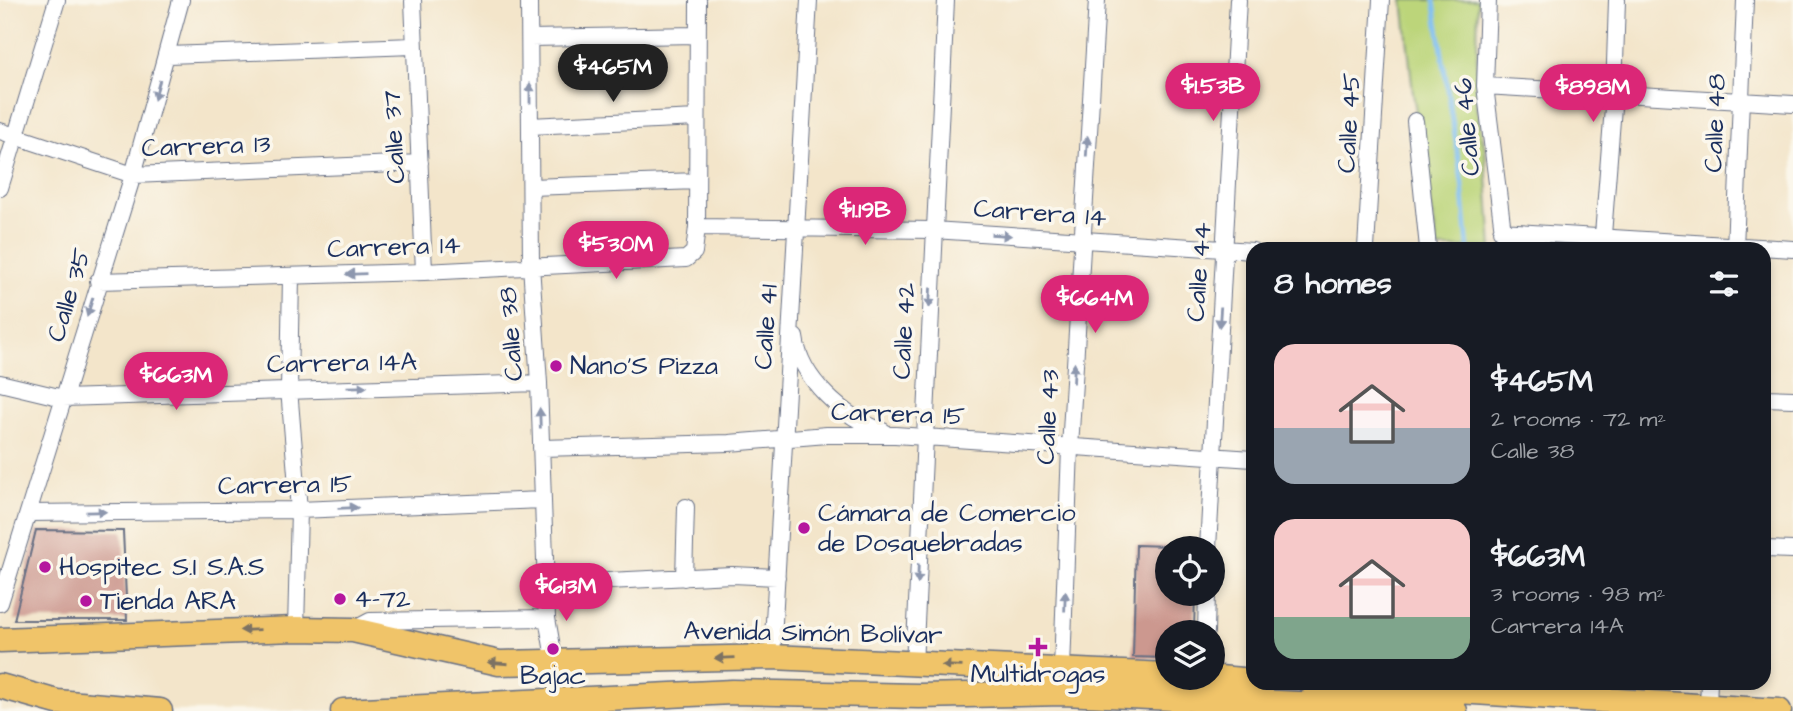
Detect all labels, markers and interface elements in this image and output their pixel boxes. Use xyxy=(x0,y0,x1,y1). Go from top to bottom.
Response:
pin: $465M xyxy=(564,44,662,104)
text: $465M xyxy=(574,51,652,83)
pin: $1.53B xyxy=(1156,64,1270,123)
pin: $898M xyxy=(1544,64,1642,124)
text: $1.53B xyxy=(1181,70,1245,102)
text: $898M xyxy=(1556,71,1630,103)
street label: Calle 45 xyxy=(1328,72,1370,174)
street label: Calle 48 xyxy=(1695,73,1735,173)
street label: Calle 46 xyxy=(1445,76,1489,178)
one-way arrow xyxy=(152,79,162,100)
one-way arrow xyxy=(524,82,536,104)
street label: Calle 37 xyxy=(374,89,414,185)
street label: Carrera 13 xyxy=(141,126,271,166)
one-way arrow xyxy=(1082,135,1093,157)
pin: $1.19B xyxy=(808,188,922,247)
street label: Carrera 14 xyxy=(972,190,1108,236)
text: $1.19B xyxy=(839,194,891,226)
street label: Calle 44 xyxy=(1178,221,1220,323)
pin: $530M xyxy=(567,222,665,281)
street label: Carrera 14 xyxy=(327,227,462,267)
text: $530M xyxy=(579,228,653,260)
one-way arrow xyxy=(991,230,1013,241)
street label: Calle 35 xyxy=(38,244,100,346)
text: 8 homes xyxy=(1274,263,1392,305)
icon: filters xyxy=(1705,265,1743,303)
one-way arrow xyxy=(345,268,367,280)
pin: $664M xyxy=(1046,276,1144,335)
street label: Calle 42 xyxy=(883,282,925,380)
text: $664M xyxy=(1057,282,1133,314)
street label: Calle 41 xyxy=(745,283,787,371)
street label: Calle 38 xyxy=(490,286,532,382)
one-way arrow xyxy=(925,287,936,309)
one-way arrow xyxy=(85,297,95,318)
one-way arrow xyxy=(1215,306,1226,328)
street label: Carrera 14A xyxy=(267,344,418,382)
place label: Nano'S Pizza xyxy=(570,348,718,384)
pin: $663M xyxy=(127,352,225,412)
marker: Nano'S Pizza xyxy=(548,358,564,374)
text: $663M xyxy=(140,359,212,391)
text: $465M xyxy=(1491,361,1593,403)
one-way arrow xyxy=(1069,362,1080,384)
street label: Calle 43 xyxy=(1028,369,1068,465)
icon: home xyxy=(1330,372,1414,456)
one-way arrow xyxy=(346,381,368,393)
street label: Carrera 15 xyxy=(830,394,966,434)
text: 2 rooms · 72 m² xyxy=(1491,403,1666,435)
one-way arrow xyxy=(535,407,546,429)
text: Calle 38 xyxy=(1491,435,1575,467)
street label: Carrera 15 xyxy=(218,466,352,504)
place label: Cámara de Comercio de Dosquebradas xyxy=(818,495,1076,561)
one-way arrow xyxy=(337,502,359,513)
one-way arrow xyxy=(85,506,107,518)
marker: Cámara de Comercio de Dosquebradas xyxy=(796,520,812,536)
map controls xyxy=(1155,536,1225,690)
button: locate xyxy=(1155,536,1225,606)
text: $663M xyxy=(1491,536,1585,578)
icon: home xyxy=(1330,547,1414,631)
place label: Hospitec S.I S.A.S xyxy=(59,549,264,585)
marker: Hospitec S.I S.A.S xyxy=(37,559,53,575)
one-way arrow xyxy=(912,563,923,585)
pin: $613M xyxy=(517,564,615,623)
text: $613M xyxy=(536,570,596,602)
text: 3 rooms · 98 m² xyxy=(1491,578,1665,610)
place label: 4-72 xyxy=(354,581,411,617)
place label: Tienda ARA xyxy=(100,583,236,619)
one-way arrow xyxy=(1059,589,1070,611)
marker: 4-72 xyxy=(332,591,348,607)
marker: Tienda ARA xyxy=(78,593,94,609)
text: Carrera 14A xyxy=(1491,610,1624,642)
street label: Avenida Simón Bolívar xyxy=(683,613,943,653)
button: layers xyxy=(1155,620,1225,690)
one-way arrow xyxy=(238,625,260,636)
marker: Multidrogas xyxy=(1030,639,1046,655)
marker: Bajac xyxy=(545,641,561,657)
one-way arrow xyxy=(714,653,736,664)
place label: Multidrogas xyxy=(970,656,1106,694)
one-way arrow xyxy=(486,657,508,668)
place label: Bajac xyxy=(520,658,586,694)
one-way arrow xyxy=(941,660,963,671)

